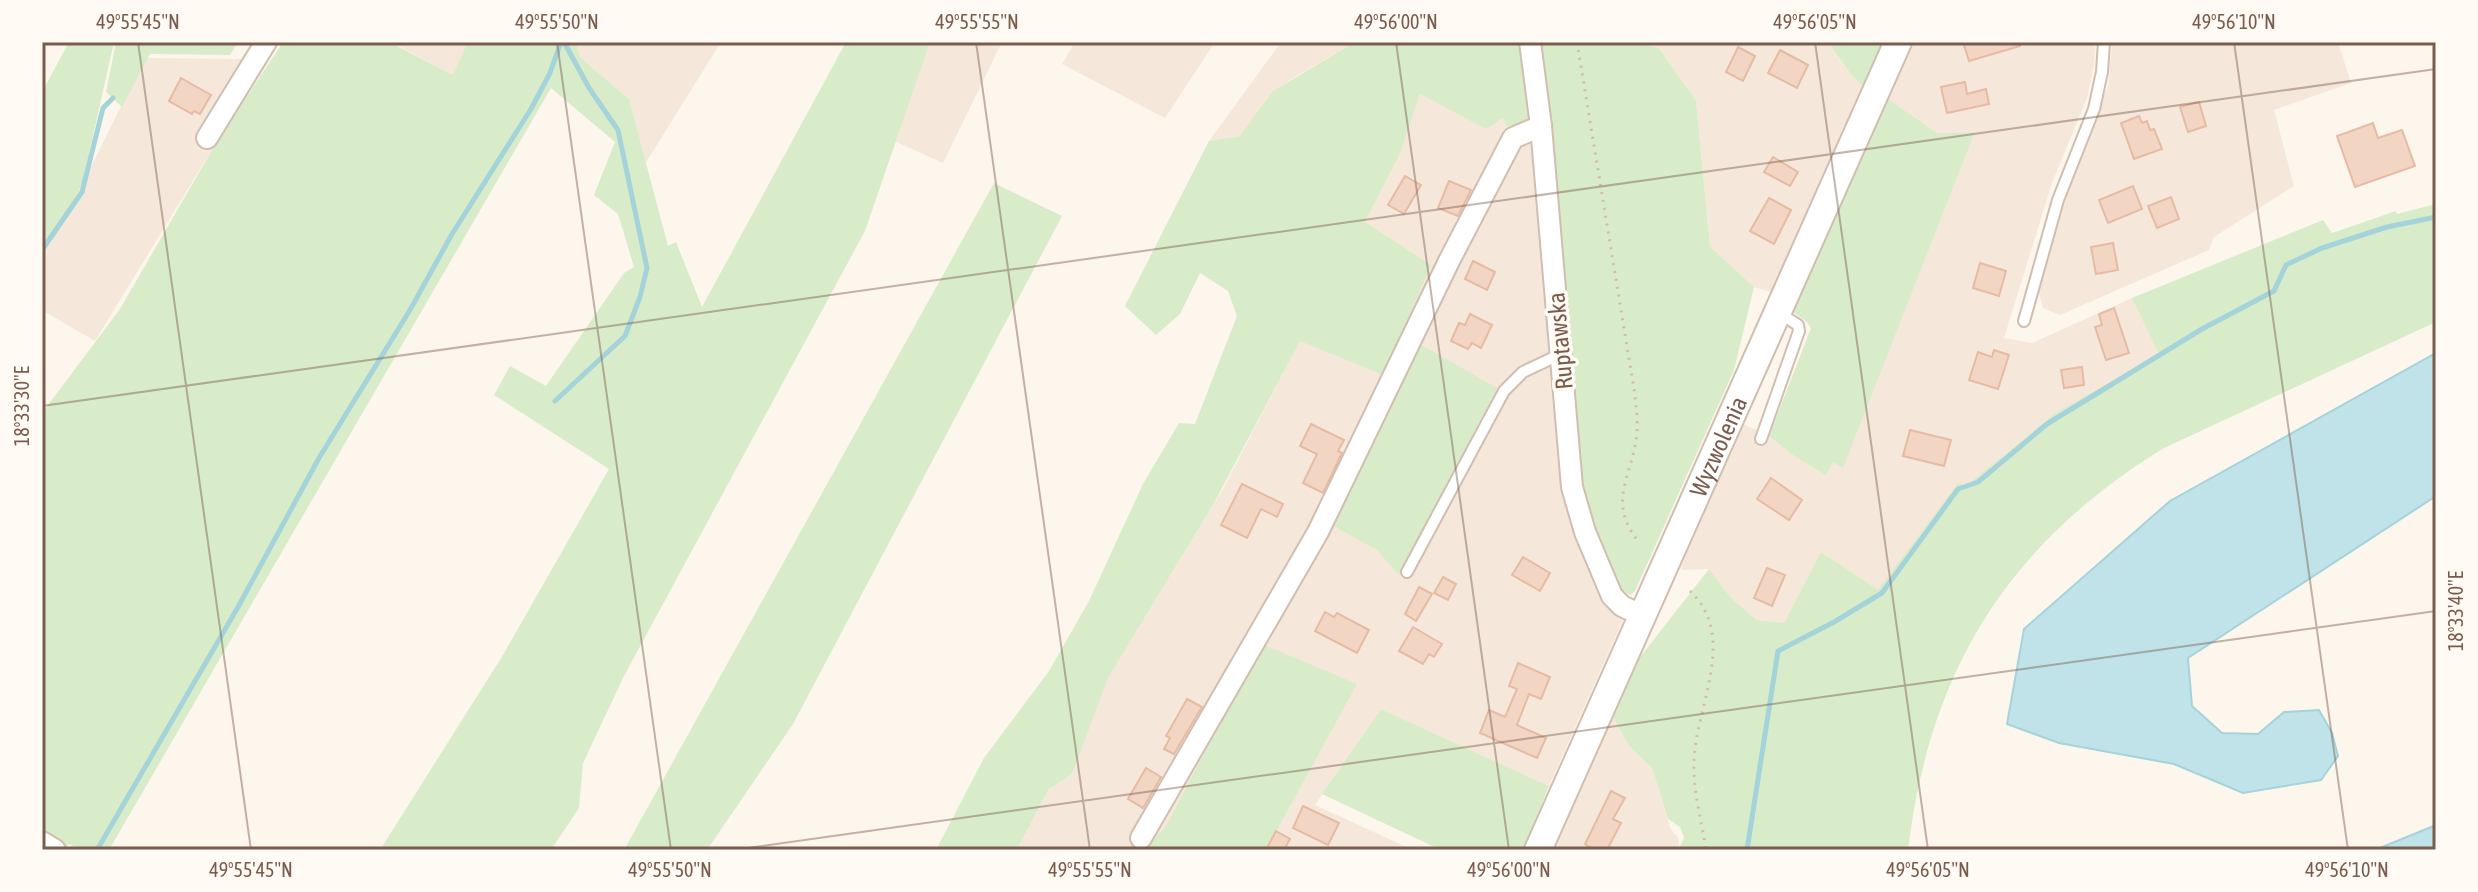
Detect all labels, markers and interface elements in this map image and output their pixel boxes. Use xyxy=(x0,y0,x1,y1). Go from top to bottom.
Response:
text: 49°55'45"N xyxy=(96,10,180,33)
text: 49°55'50"N xyxy=(515,10,599,33)
text: 49°55'55"N xyxy=(935,10,1019,33)
text: 49°56'00"N xyxy=(1354,10,1438,33)
text: 49°56'05"N xyxy=(1773,10,1857,33)
text: 49°56'10"N xyxy=(2192,10,2276,33)
street label: Ruptawska xyxy=(1542,291,1578,391)
text: 18°33'30"E xyxy=(10,365,33,446)
street label: Wyzwolenia xyxy=(1684,392,1752,500)
text: 18°33'40"E xyxy=(2444,570,2467,651)
text: 49°55'45"N xyxy=(209,858,293,881)
text: 49°55'50"N xyxy=(628,858,712,881)
text: 49°55'55"N xyxy=(1048,858,1132,881)
text: 49°56'00"N xyxy=(1467,858,1551,881)
text: 49°56'05"N xyxy=(1886,858,1970,881)
text: 49°56'10"N xyxy=(2305,858,2389,881)

